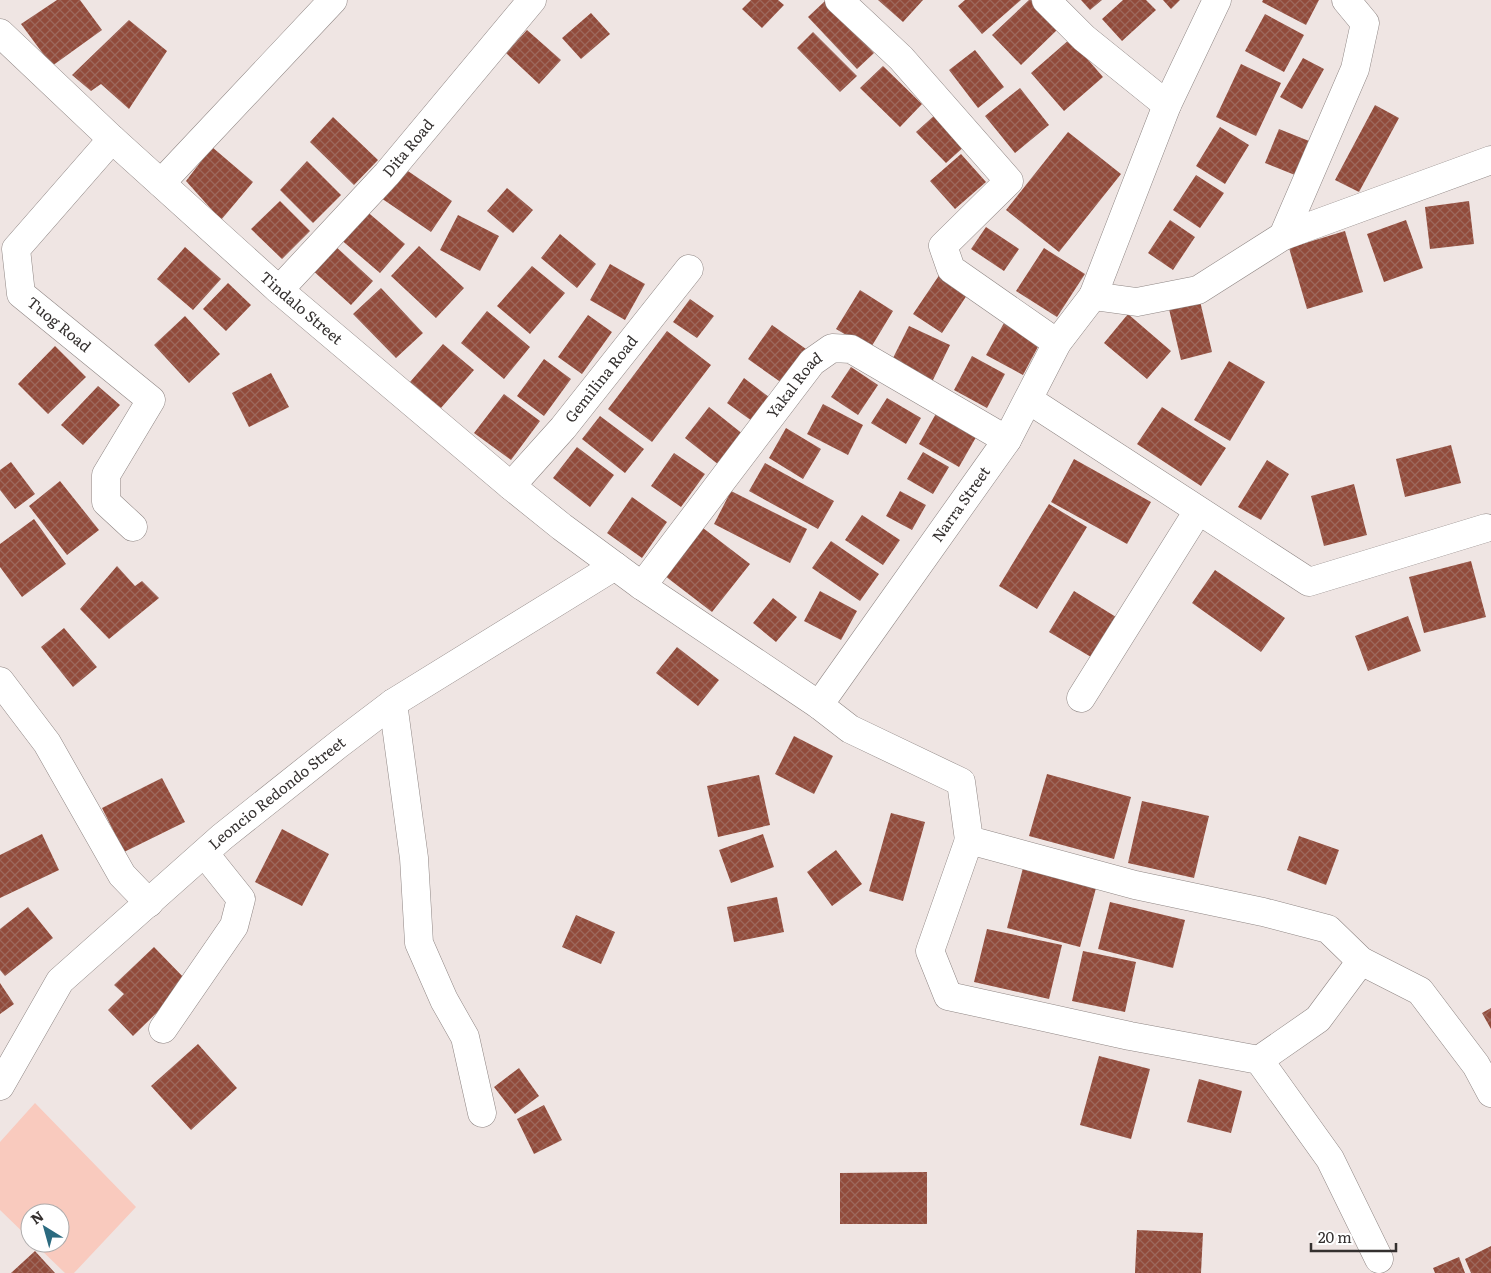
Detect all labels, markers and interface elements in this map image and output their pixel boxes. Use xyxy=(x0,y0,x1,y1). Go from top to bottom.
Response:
street label: Dita Road xyxy=(376,113,438,181)
street label: Tindalo Street xyxy=(255,265,349,349)
street label: Tuog Road xyxy=(23,290,97,357)
street label: Gemilina Road xyxy=(558,330,642,427)
street label: Yakal Road xyxy=(760,345,826,423)
street label: Narra Street xyxy=(925,461,995,546)
street label: Leoncio Redondo Street xyxy=(203,730,350,854)
north arrow xyxy=(20,1203,70,1253)
text: N xyxy=(26,1205,47,1228)
scale bar xyxy=(1311,1220,1396,1252)
text: 20 m xyxy=(1318,1225,1352,1248)

